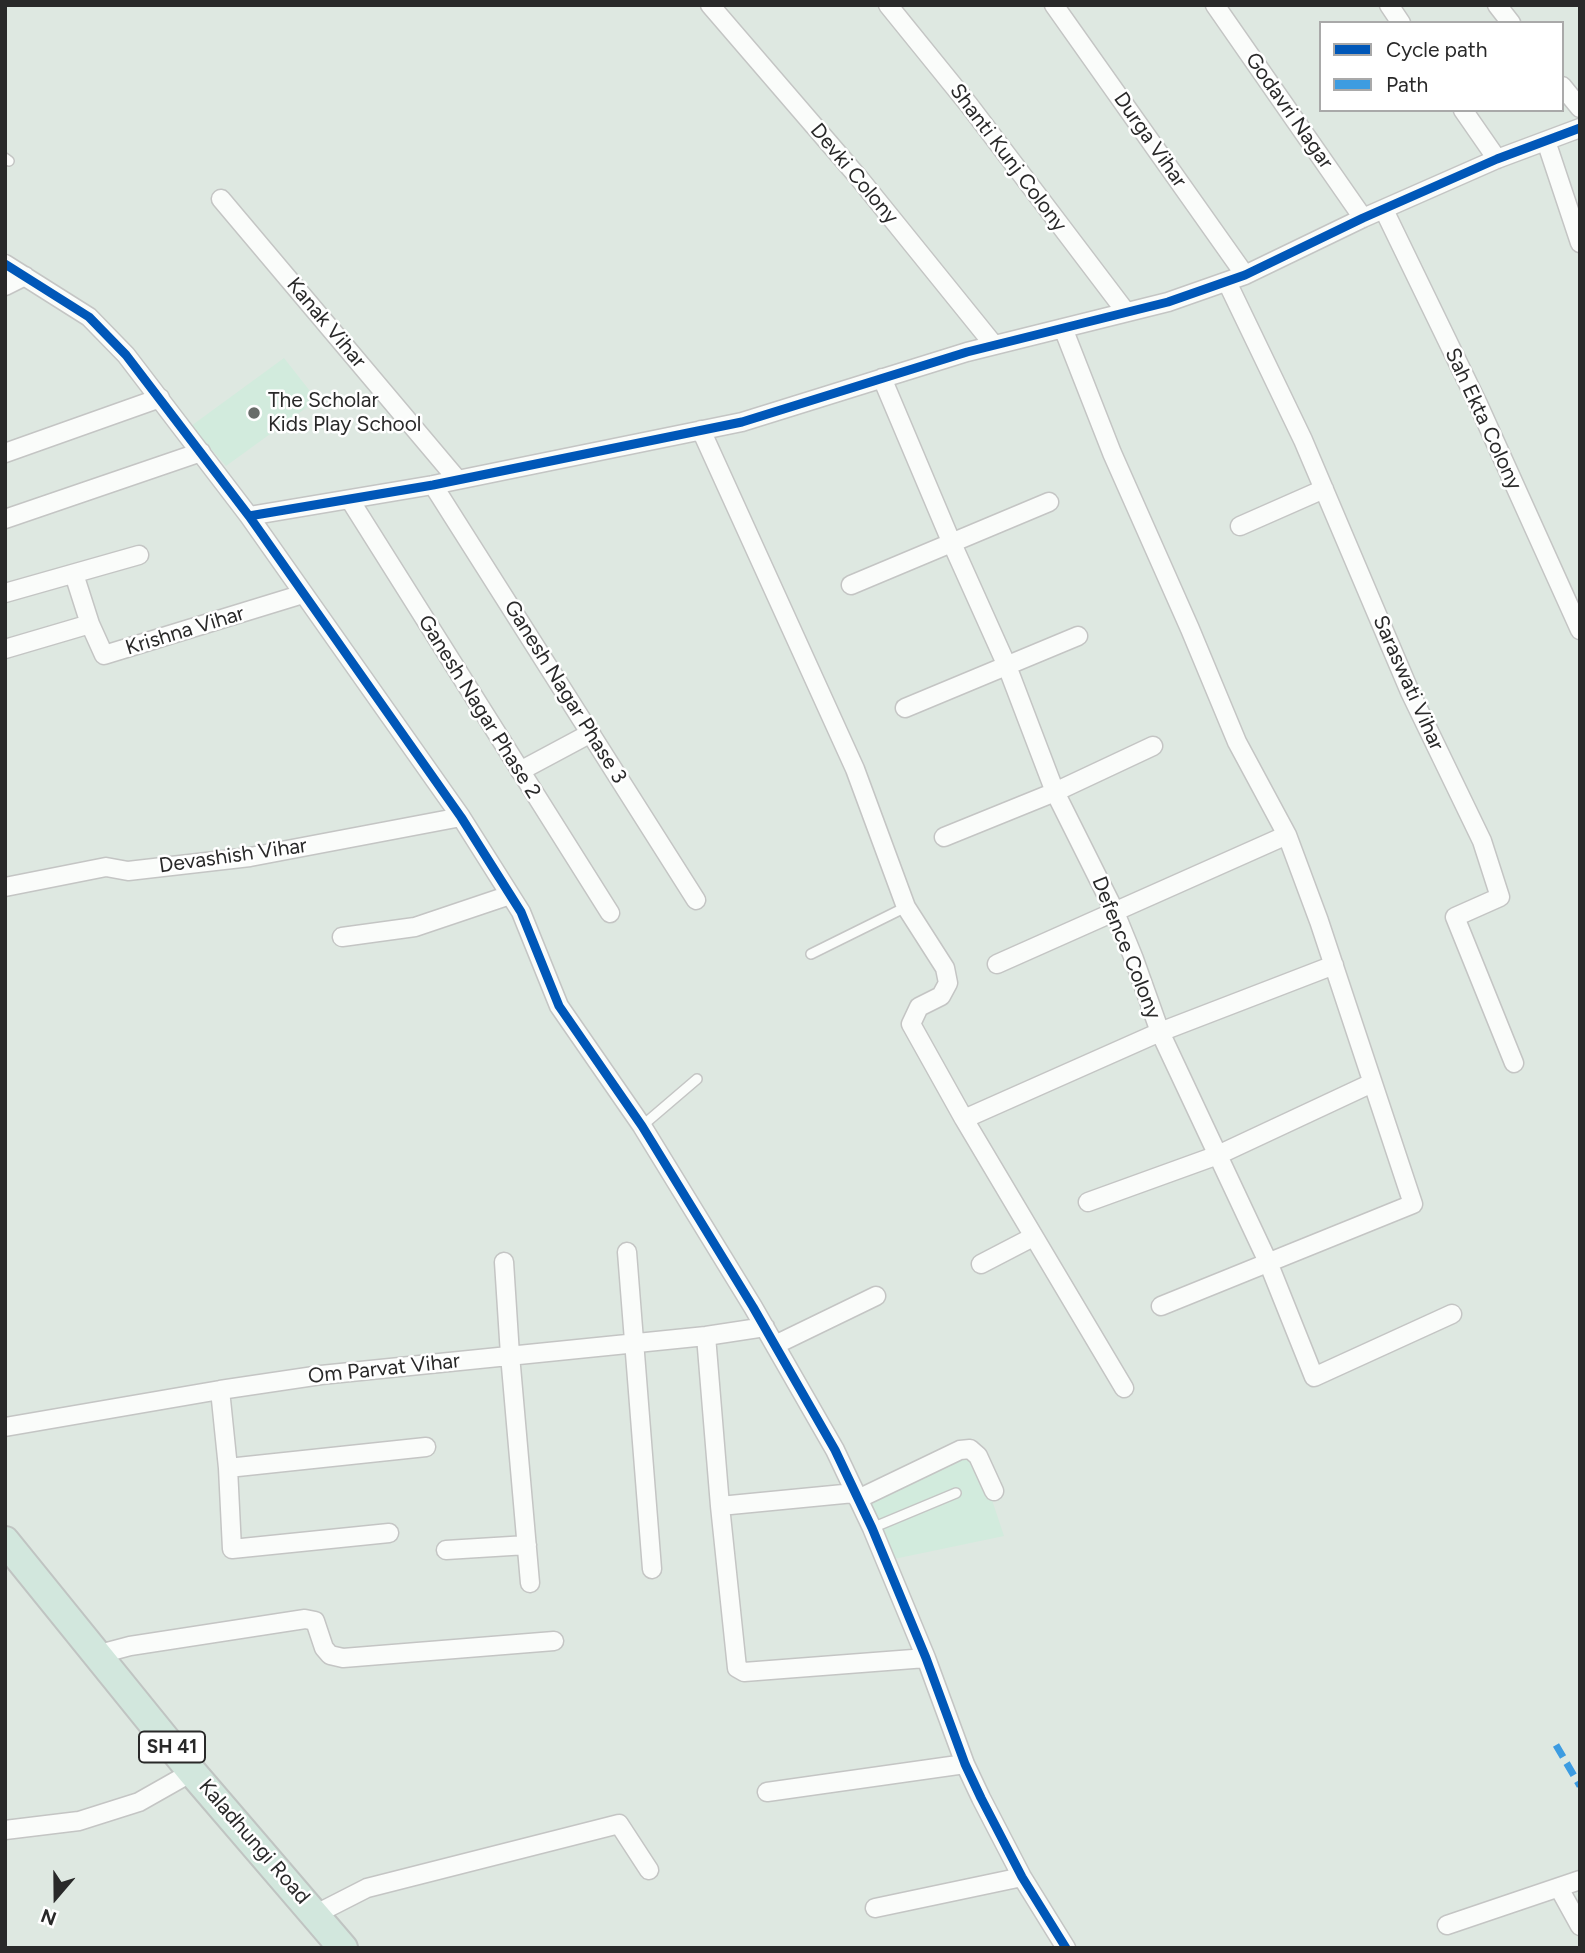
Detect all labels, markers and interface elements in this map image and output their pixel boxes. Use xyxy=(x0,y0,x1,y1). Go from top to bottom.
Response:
legend xyxy=(1319,21,1564,112)
text: Cycle path xyxy=(1386,37,1487,62)
street label: Godavri Nagar xyxy=(1240,48,1338,174)
text: Path xyxy=(1386,72,1428,97)
street label: Shanti Kunj Colony xyxy=(944,79,1072,237)
street label: Durga Vihar xyxy=(1108,88,1192,192)
street label: Devki Colony xyxy=(805,119,903,229)
street label: Kanak Vihar xyxy=(281,273,371,373)
street label: Sah Ekta Colony xyxy=(1439,344,1527,494)
place label: The Scholar Kids Play School xyxy=(268,388,421,438)
marker: The Scholar Kids Play School xyxy=(246,405,262,421)
street label: Ganesh Nagar Phase 3 xyxy=(498,596,632,788)
street label: Krishna Vihar xyxy=(123,601,247,661)
street label: Ganesh Nagar Phase 2 xyxy=(412,611,546,803)
street label: Saraswati Vihar xyxy=(1367,612,1449,754)
street label: Devashish Vihar xyxy=(157,833,309,879)
street label: Defence Colony xyxy=(1086,873,1166,1023)
street label: Om Parvat Vihar xyxy=(307,1348,461,1390)
road number: SH 41 xyxy=(139,1732,205,1763)
street label: Kaladhungi Road xyxy=(193,1775,315,1909)
north arrow xyxy=(21,1862,91,1932)
text: N xyxy=(38,1904,59,1931)

